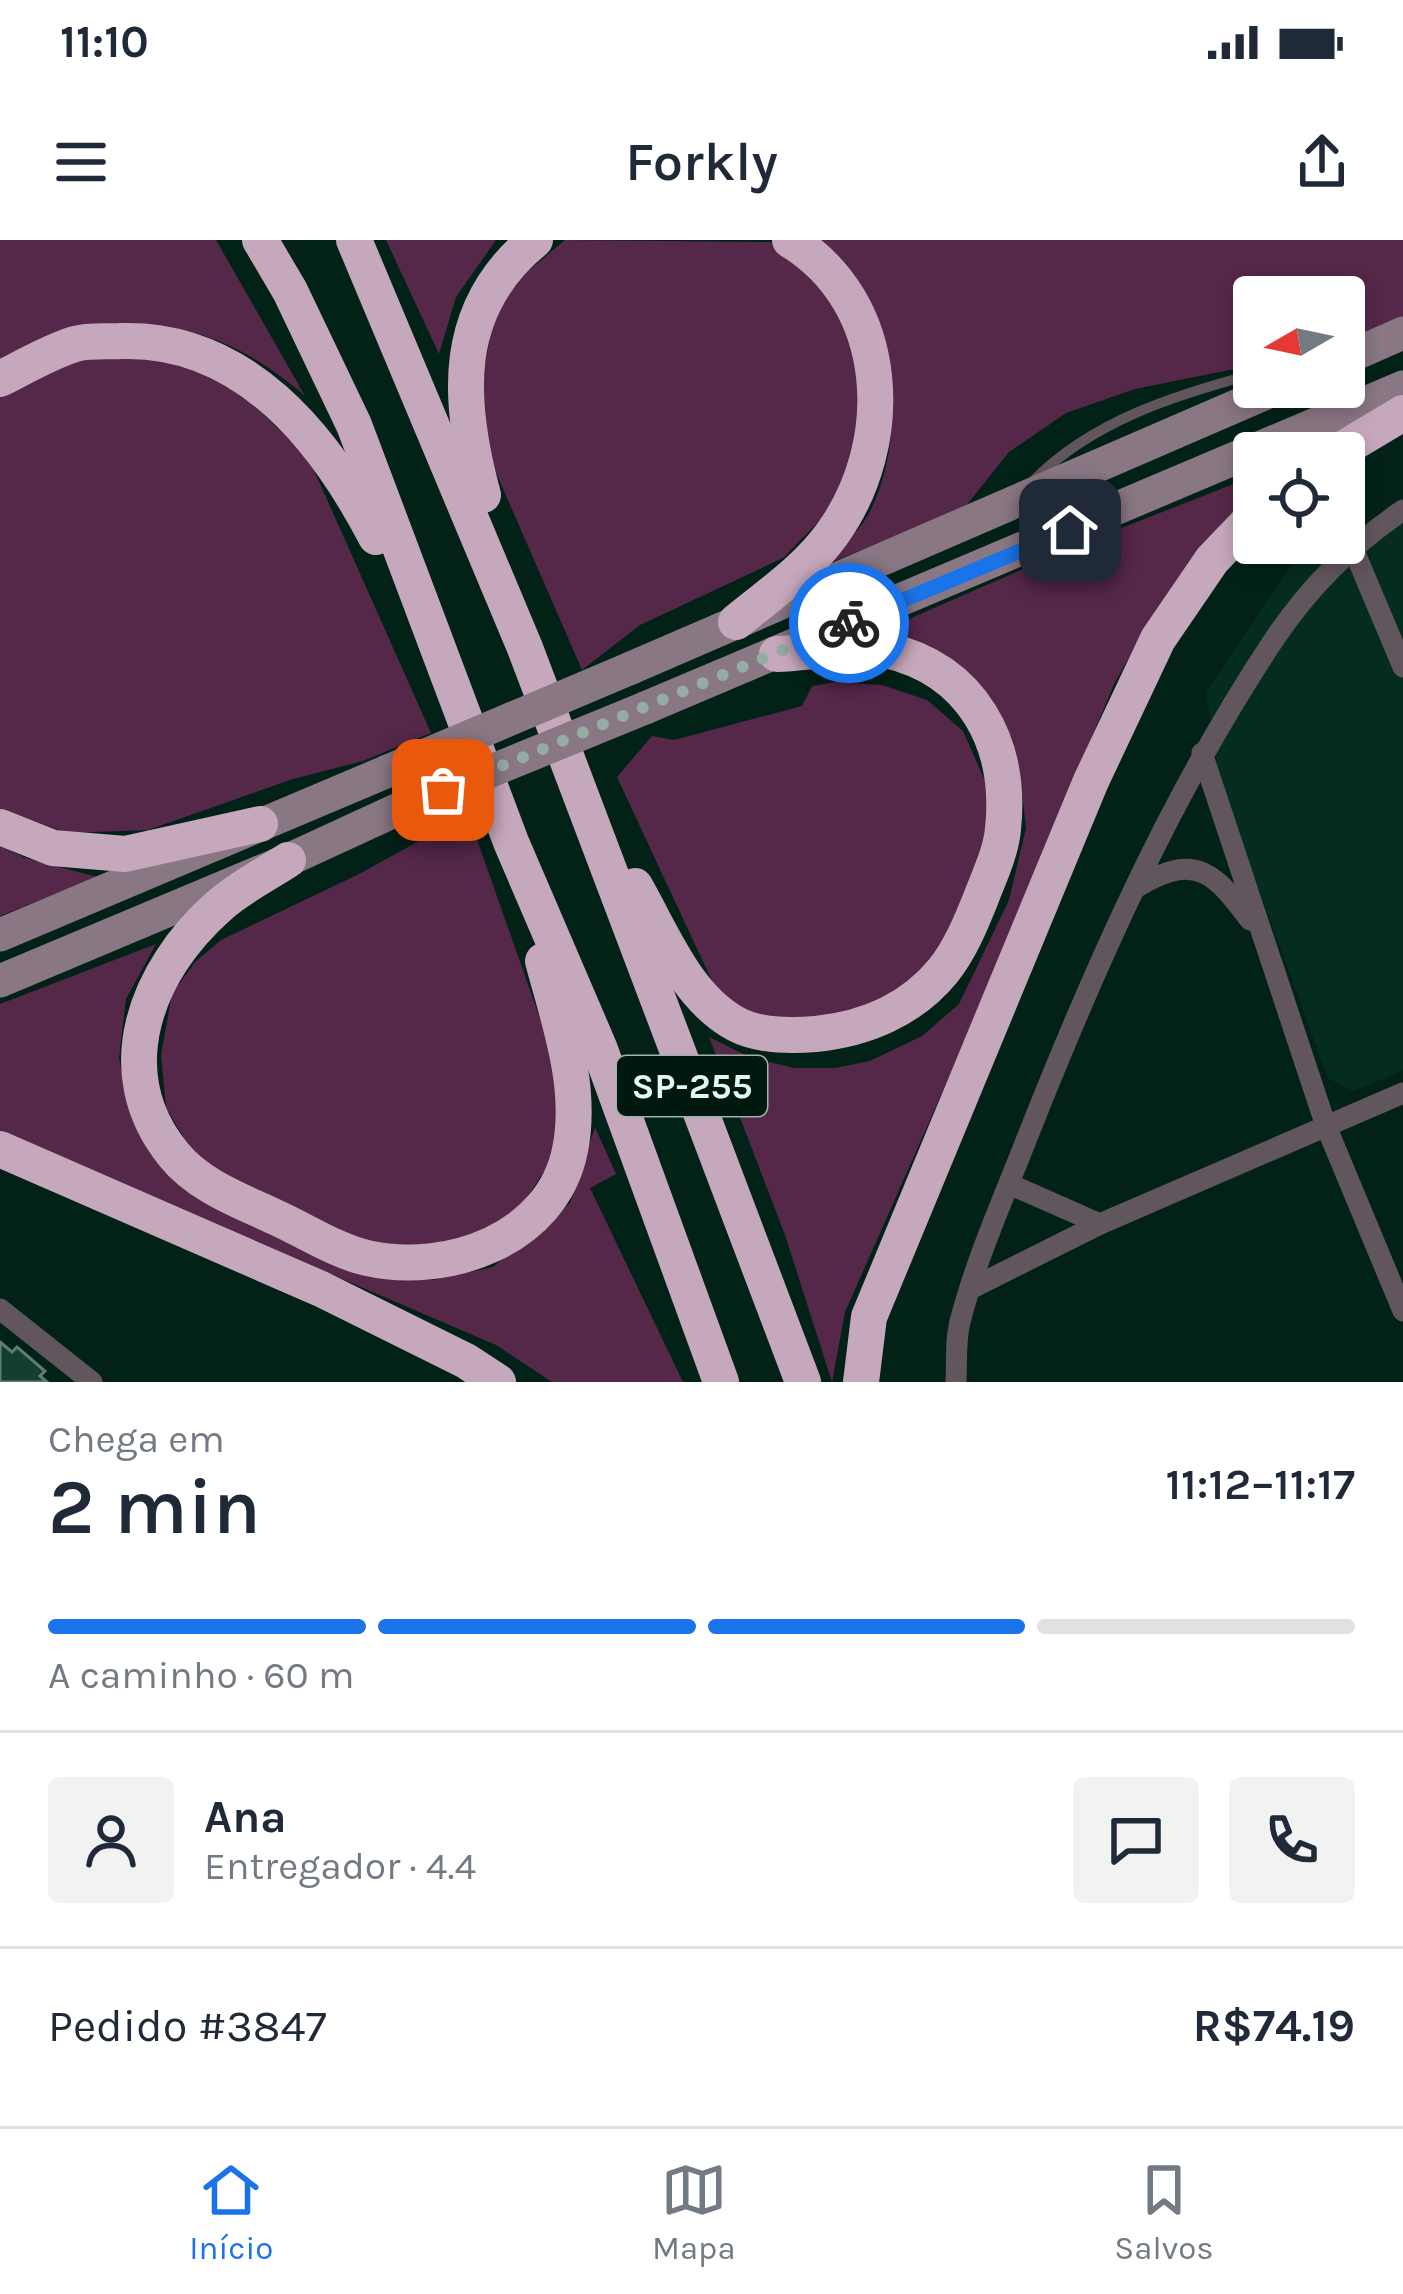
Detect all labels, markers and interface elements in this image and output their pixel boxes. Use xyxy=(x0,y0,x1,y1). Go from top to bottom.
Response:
text: 11:10 xyxy=(60,16,149,68)
icon: menu xyxy=(48,129,114,195)
icon: share xyxy=(1289,129,1355,195)
text: Forkly xyxy=(625,130,778,194)
north arrow xyxy=(1233,276,1365,408)
map controls xyxy=(1233,276,1365,564)
button: locate xyxy=(1233,432,1365,564)
pin xyxy=(1019,479,1121,581)
icon: home xyxy=(1037,497,1103,563)
courier xyxy=(789,563,909,683)
icon: bike xyxy=(816,590,882,656)
pin xyxy=(392,739,494,841)
icon: bag xyxy=(410,757,476,823)
road number: SP-255 xyxy=(617,1056,767,1116)
text: Chega em xyxy=(48,1416,225,1462)
text: 11:12–11:17 xyxy=(1165,1458,1355,1510)
text: 2 min xyxy=(48,1461,261,1553)
text: A caminho · 60 m xyxy=(48,1652,354,1698)
button: person xyxy=(48,1777,174,1903)
button: chat xyxy=(1073,1777,1199,1903)
button: phone xyxy=(1229,1777,1355,1903)
text: Ana xyxy=(204,1791,287,1843)
text: Entregador · 4.4 xyxy=(204,1843,476,1889)
text: Pedido #3847 xyxy=(48,2000,327,2052)
text: R$74.19 xyxy=(1193,2000,1355,2052)
tab: Início xyxy=(189,2157,273,2267)
tab: Mapa xyxy=(652,2157,736,2267)
tab: Salvos xyxy=(1114,2157,1214,2267)

